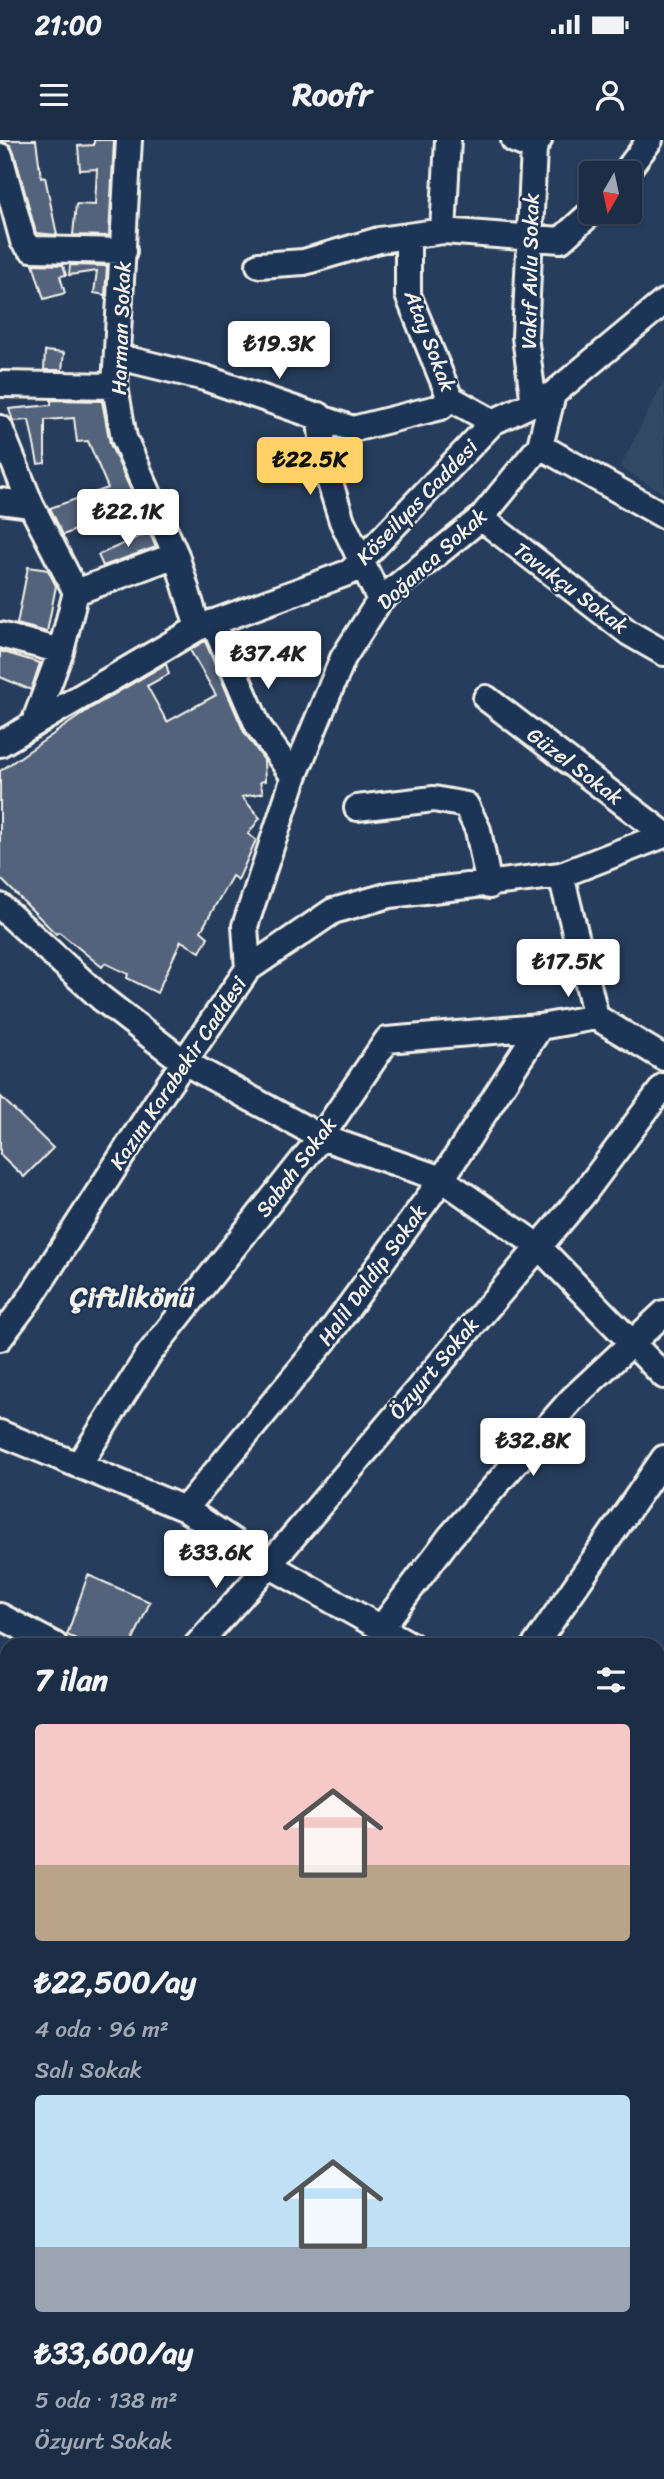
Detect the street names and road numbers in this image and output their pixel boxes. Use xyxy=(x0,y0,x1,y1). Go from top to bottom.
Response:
street label: Vakıf Avlu Sokak xyxy=(510,193,550,349)
street label: Harman Sokak xyxy=(100,260,142,396)
street label: Atay Sokak xyxy=(393,284,467,398)
street label: Köseilyas Caddesi xyxy=(346,429,489,574)
street label: Doğanca Sokak xyxy=(368,498,497,620)
street label: Tavukçu Sokak xyxy=(505,532,638,645)
street label: Güzel Sokak xyxy=(518,717,632,816)
street label: Kazım Karabekir Caddesi xyxy=(99,967,258,1178)
street label: Sabah Sokak xyxy=(245,1107,347,1226)
street label: Halil Daldip Sokak xyxy=(307,1195,437,1354)
street label: Özyurt Sokak xyxy=(379,1308,489,1428)

